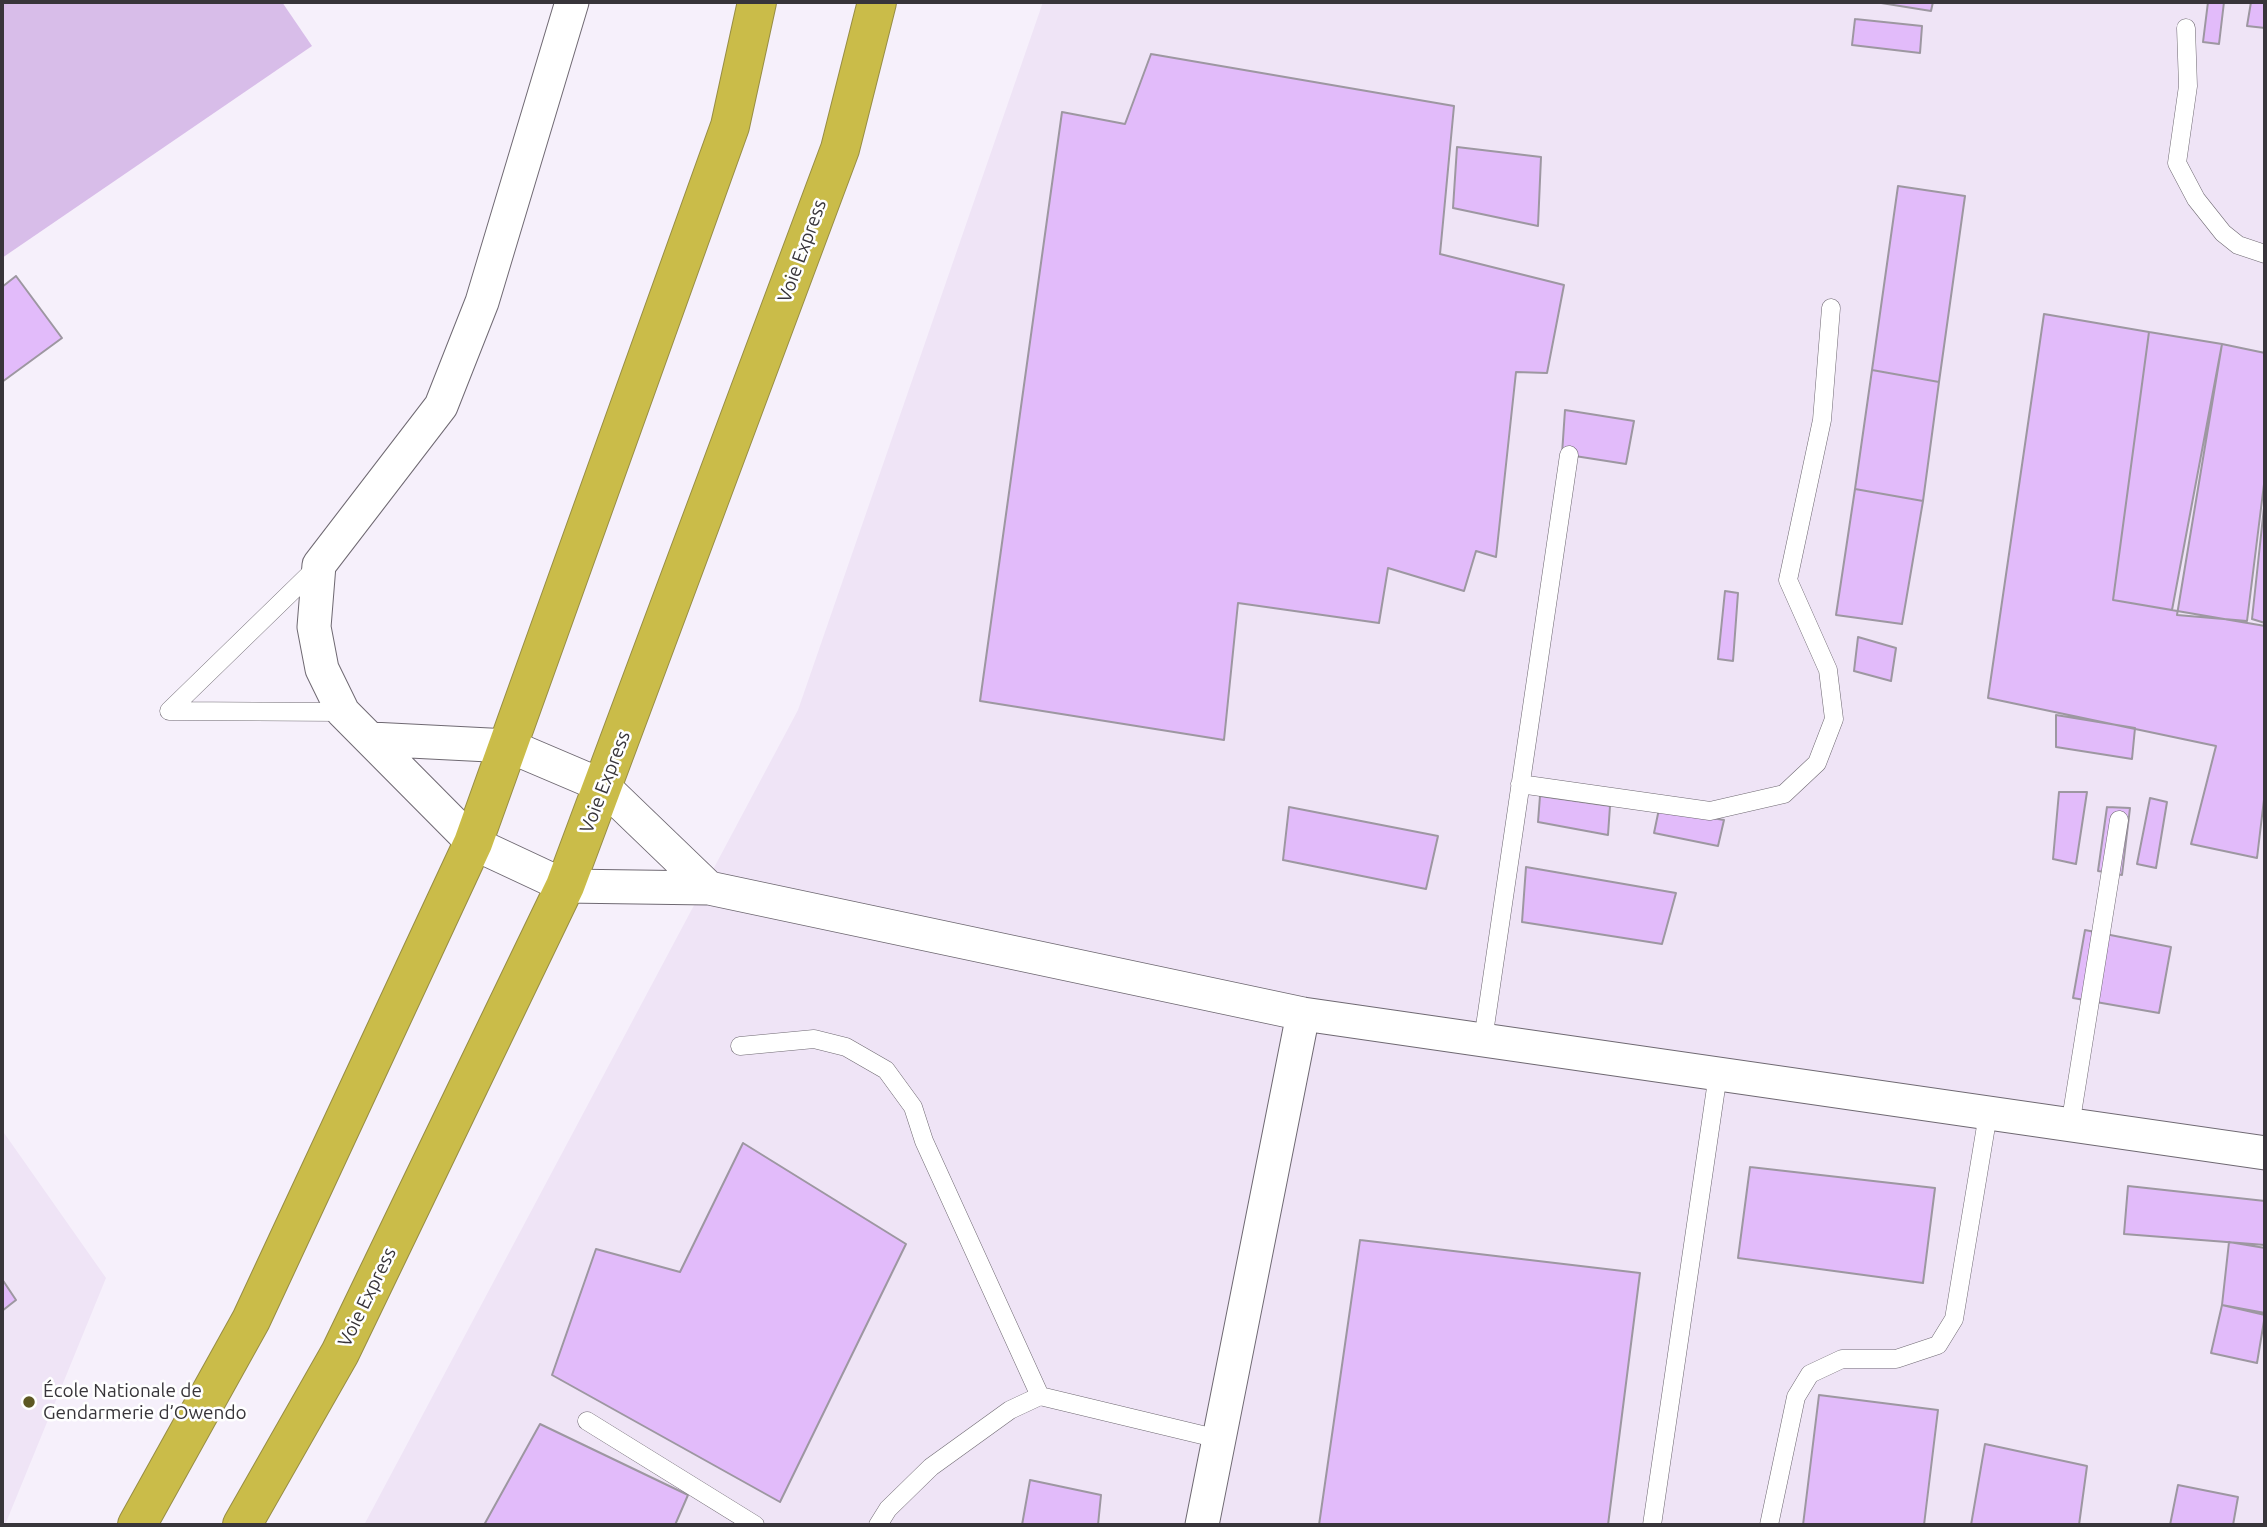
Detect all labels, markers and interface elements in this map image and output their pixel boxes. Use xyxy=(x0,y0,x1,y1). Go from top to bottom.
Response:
street label: Voie Express xyxy=(773,197,831,305)
street label: Voie Express xyxy=(575,728,635,836)
street label: Voie Express xyxy=(333,1244,401,1350)
place label: École Nationale de Gendarmerie d’Owendo xyxy=(43,1380,247,1424)
marker: École Nationale de Gendarmerie d’Owendo xyxy=(21,1394,37,1410)

